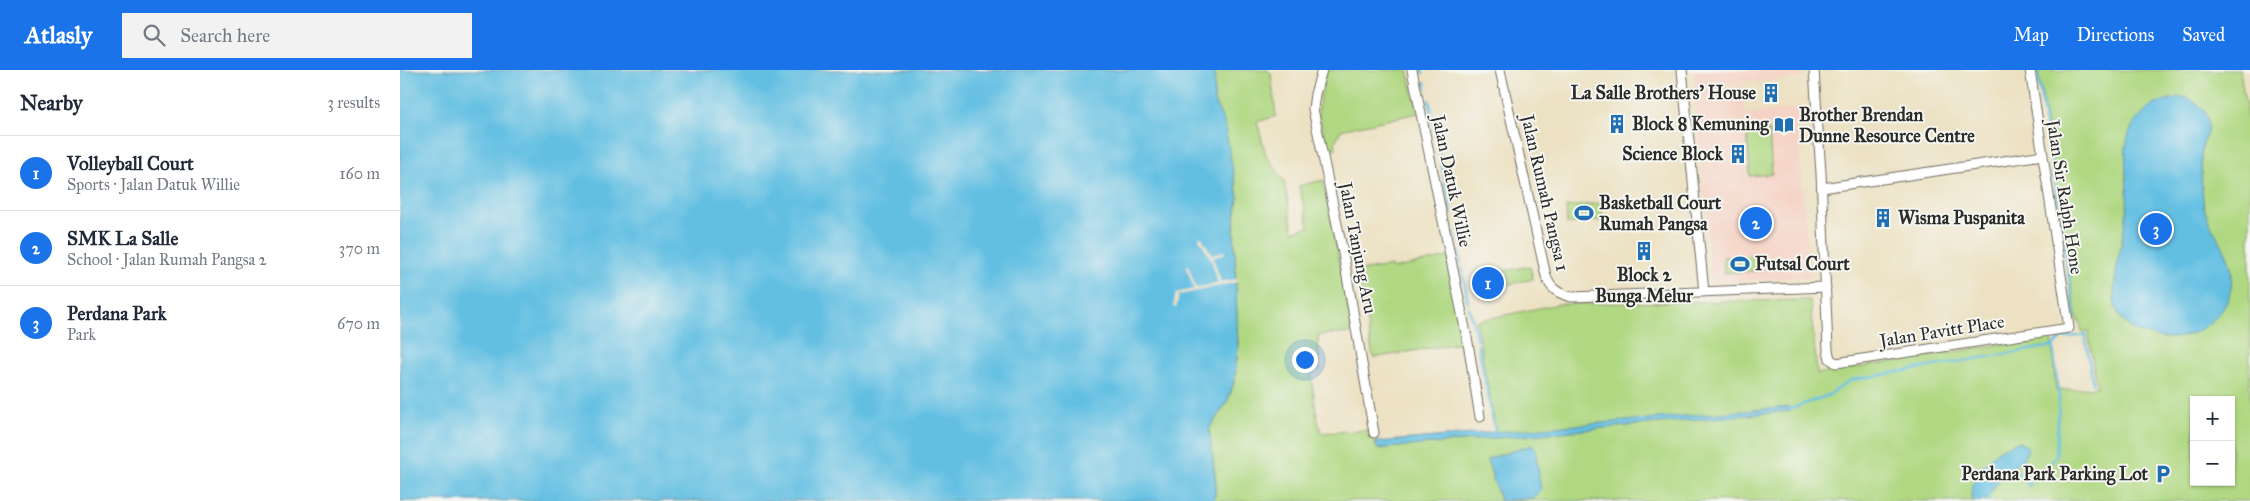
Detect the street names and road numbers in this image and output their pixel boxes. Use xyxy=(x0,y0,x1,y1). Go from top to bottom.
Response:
street label: Jalan Datuk Willie xyxy=(1426,111,1477,249)
street label: Jalan Rumah Pangsa 1 xyxy=(1515,111,1574,274)
street label: Jalan Sir Ralph Hone xyxy=(2041,116,2088,276)
street label: Jalan Tanjung Aru xyxy=(1333,178,1382,316)
street label: Jalan Pavitt Place xyxy=(1876,310,2006,353)

